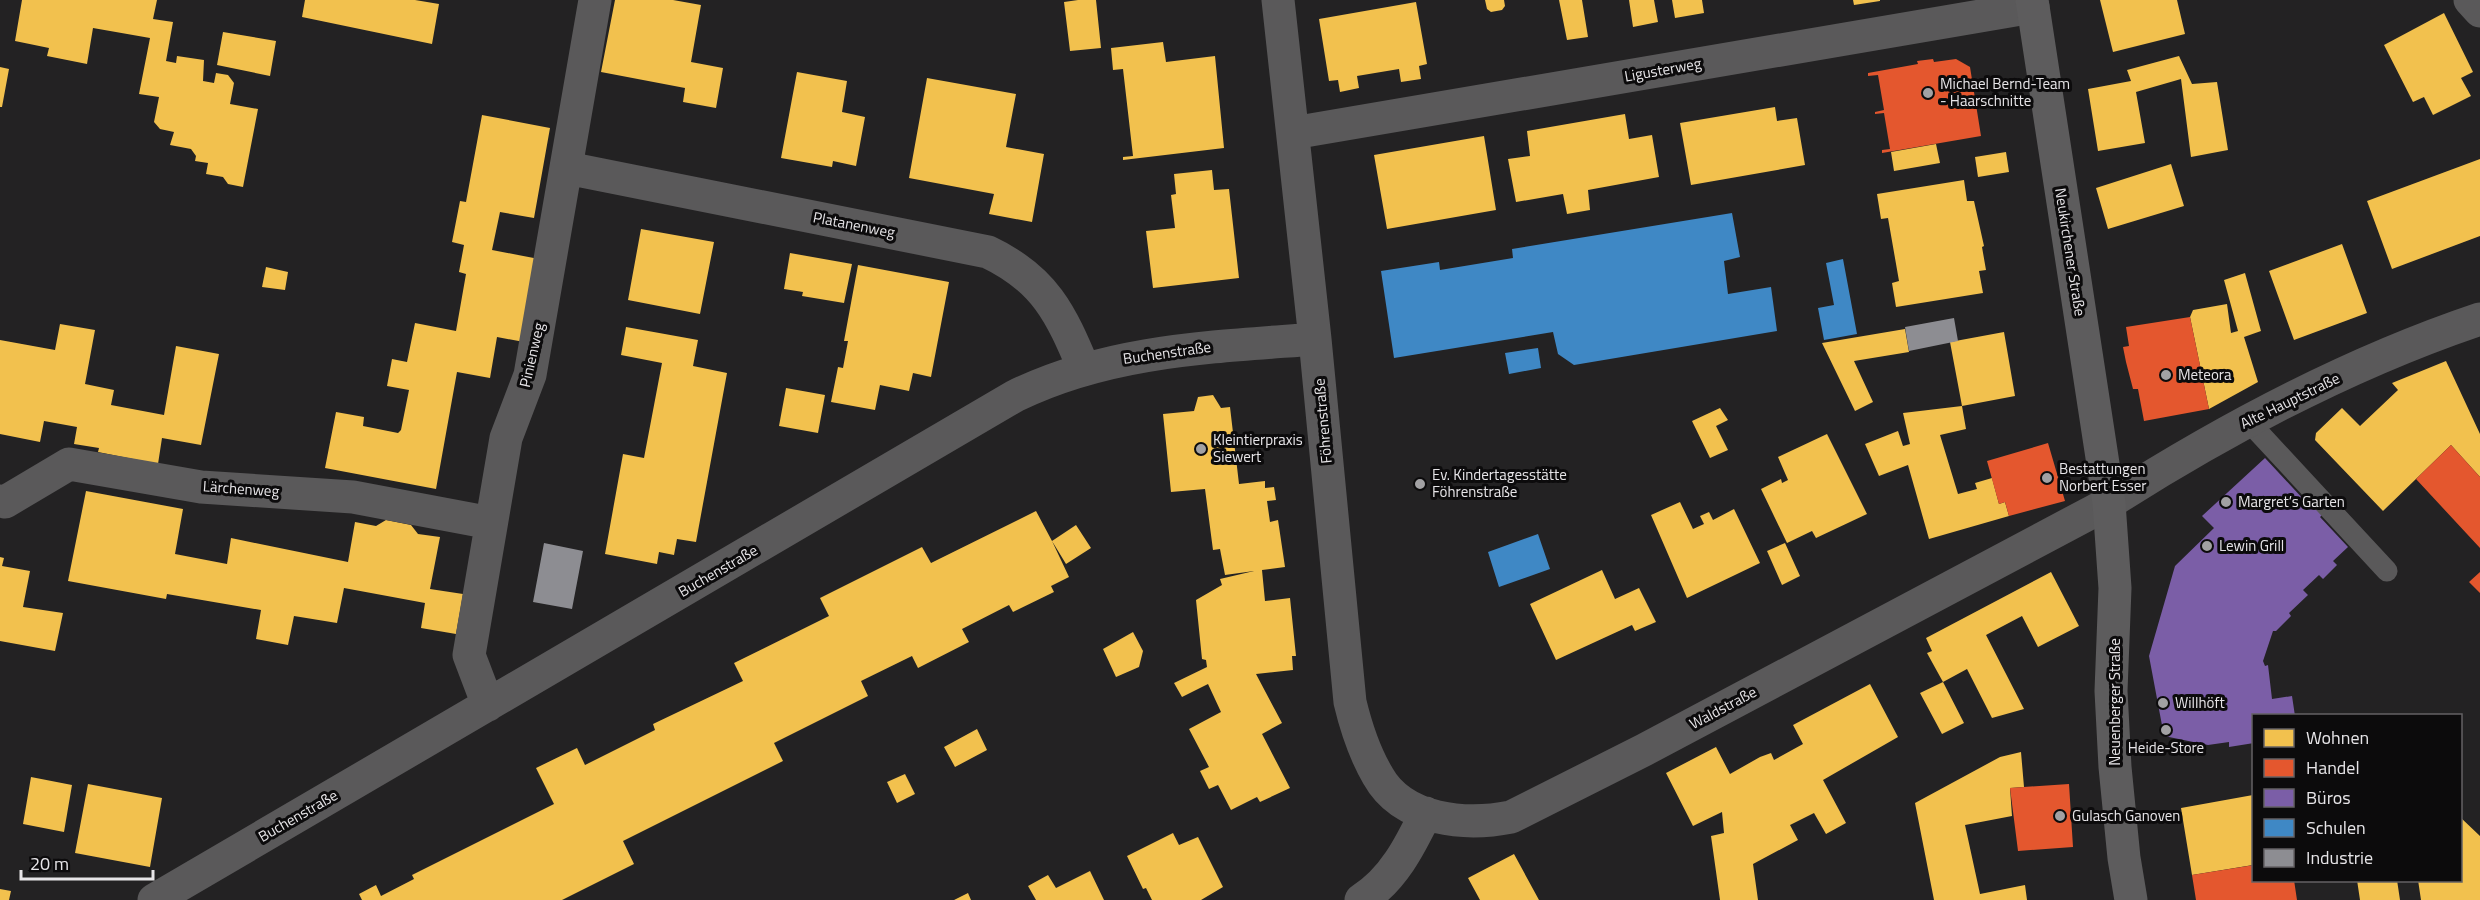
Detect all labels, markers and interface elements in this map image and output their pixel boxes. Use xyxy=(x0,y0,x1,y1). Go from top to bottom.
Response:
street label: Ligusterweg xyxy=(1623,51,1703,88)
place label: Michael Bernd-Team - Haarschnitte xyxy=(1940,72,2070,112)
marker: Michael Bernd-Team - Haarschnitte xyxy=(1921,86,1935,100)
street label: Neukirchener Straße xyxy=(2049,186,2092,318)
street label: Platanenweg xyxy=(811,205,897,244)
street label: Pinienweg xyxy=(513,320,550,389)
street label: Buchenstraße xyxy=(1121,335,1212,370)
place label: Meteora xyxy=(2178,363,2232,386)
street label: Alte Hauptstraße xyxy=(2236,366,2344,435)
marker: Meteora xyxy=(2159,368,2173,382)
street label: Föhrenstraße xyxy=(1307,378,1338,465)
place label: Kleintierpraxis Siewert xyxy=(1213,428,1303,468)
marker: Kleintierpraxis Siewert xyxy=(1194,442,1208,456)
place label: Bestattungen Norbert Esser xyxy=(2059,457,2146,497)
place label: Ev. Kindertagesstätte Föhrenstraße xyxy=(1432,463,1567,503)
marker: Bestattungen Norbert Esser xyxy=(2040,471,2054,485)
street label: Lärchenweg xyxy=(202,474,280,503)
marker: Ev. Kindertagesstätte Föhrenstraße xyxy=(1413,477,1427,491)
place label: Margret’s Garten xyxy=(2238,490,2345,513)
marker: Margret’s Garten xyxy=(2219,495,2233,509)
place label: Lewin Grill xyxy=(2219,534,2284,557)
street label: Buchenstraße xyxy=(674,538,762,603)
marker: Lewin Grill xyxy=(2200,539,2214,553)
street label: Neuenberger Straße xyxy=(2103,638,2126,766)
street label: Waldstraße xyxy=(1685,680,1760,735)
place label: Willhöft xyxy=(2175,691,2225,714)
marker: Willhöft xyxy=(2156,696,2170,710)
legend xyxy=(2252,714,2462,882)
marker: Heide-Store xyxy=(2159,723,2173,737)
text: Wohnen xyxy=(2306,724,2369,751)
place label: Heide-Store xyxy=(2128,736,2204,759)
text: Handel xyxy=(2306,754,2360,781)
street label: Buchenstraße xyxy=(254,783,342,848)
text: Büros xyxy=(2306,784,2351,811)
place label: Gulasch Ganoven xyxy=(2072,804,2180,827)
marker: Gulasch Ganoven xyxy=(2053,809,2067,823)
text: Schulen xyxy=(2306,814,2366,841)
scale bar xyxy=(21,843,153,881)
text: Industrie xyxy=(2306,844,2373,871)
text: 20 m xyxy=(30,850,69,877)

